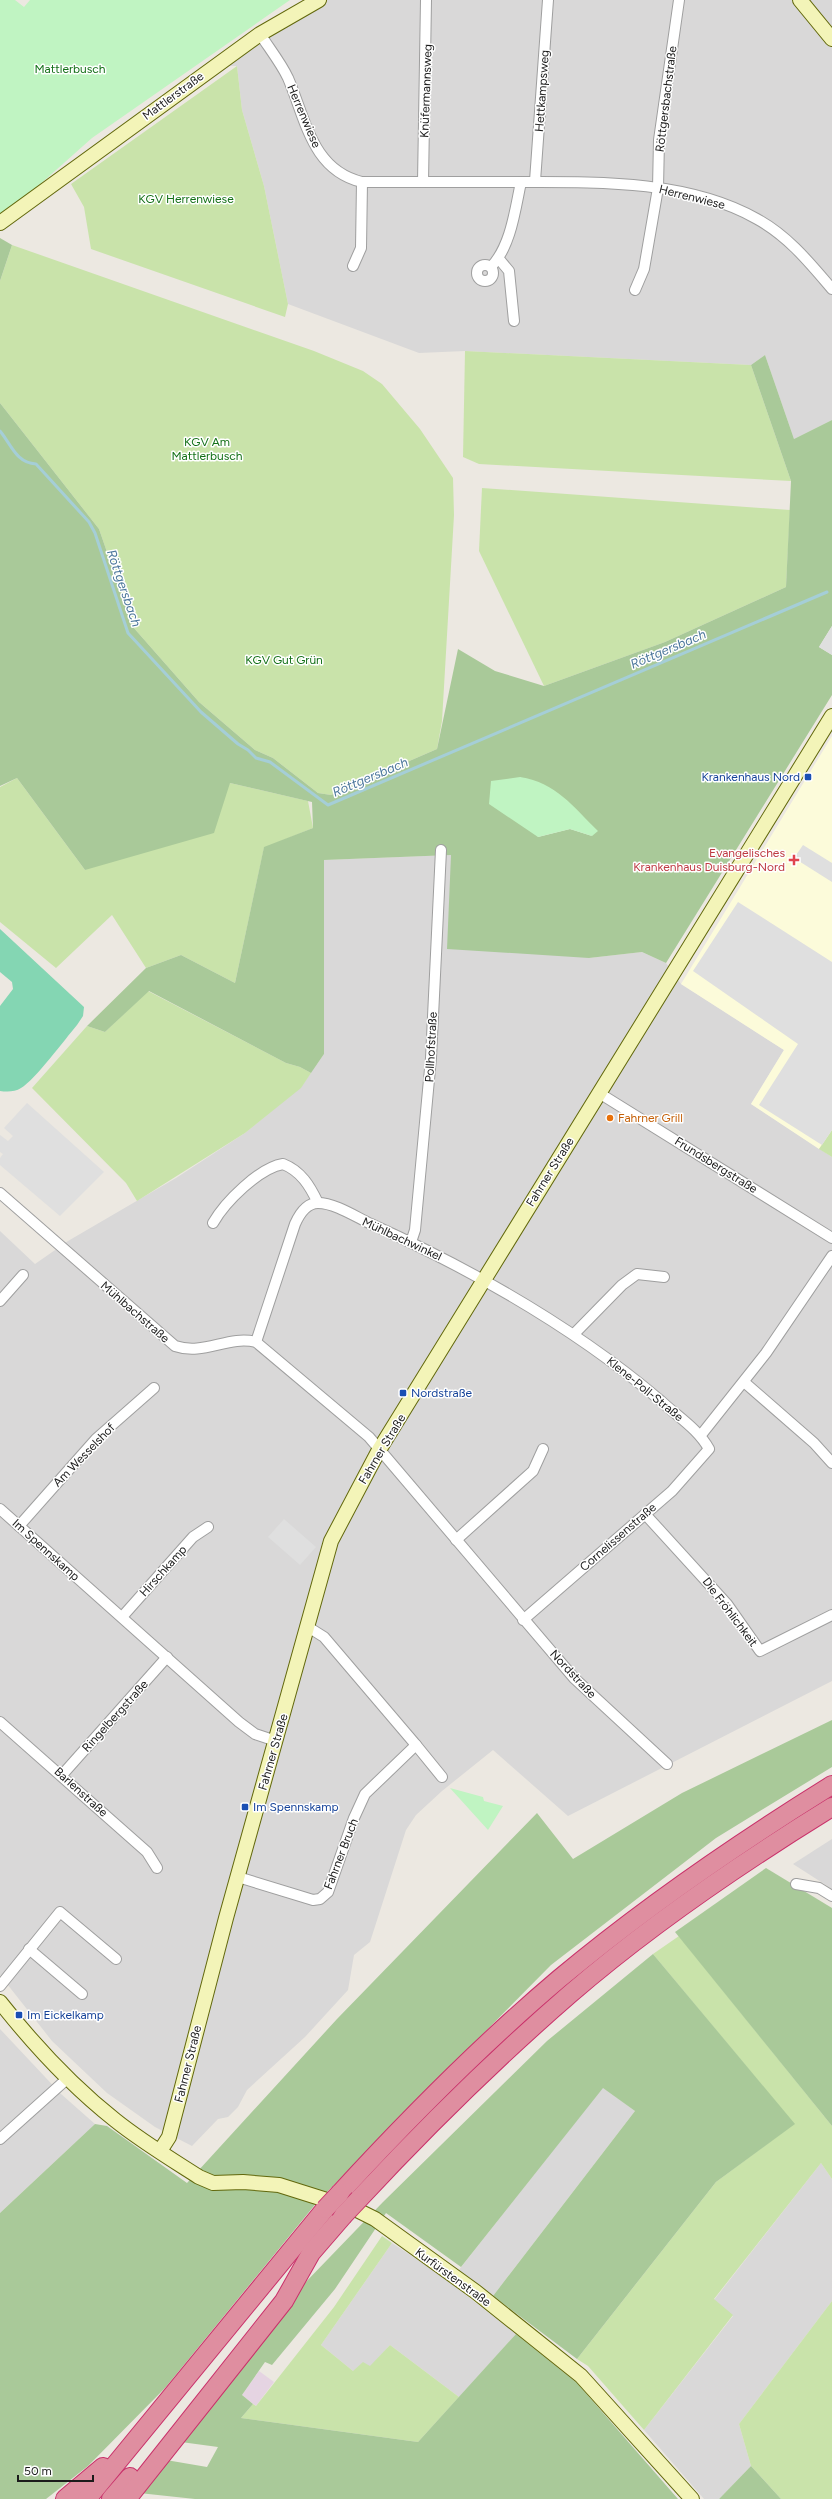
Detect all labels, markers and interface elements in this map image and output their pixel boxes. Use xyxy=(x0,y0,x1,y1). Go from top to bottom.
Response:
street label: Knüfermannsweg xyxy=(417,44,435,138)
street label: Röttgersbachstraße xyxy=(653,45,680,153)
street label: Hettkampsweg xyxy=(532,50,552,132)
park label: Mattlerbusch xyxy=(34,62,106,76)
street label: Mattlerstraße xyxy=(140,69,207,123)
street label: Herrenwiese xyxy=(284,82,324,150)
street label: Herrenwiese xyxy=(657,182,727,212)
park label: KGV Herrenwiese xyxy=(138,192,234,206)
park label: KGV Am Mattlerbusch xyxy=(171,435,243,463)
water label: Röttgersbach xyxy=(104,547,144,629)
water label: Röttgersbach xyxy=(628,626,708,672)
park label: KGV Gut Grün xyxy=(245,653,323,667)
water label: Röttgersbach xyxy=(330,754,410,800)
place label: Krankenhaus Nord xyxy=(701,770,800,784)
marker: Krankenhaus Nord xyxy=(803,772,813,782)
place label: Evangelisches Krankenhaus Duisburg-Nord xyxy=(633,846,785,874)
marker: Evangelisches Krankenhaus Duisburg-Nord xyxy=(788,854,800,866)
street label: Pollhofstraße xyxy=(422,1011,440,1083)
place label: Fahrner Grill xyxy=(618,1111,683,1125)
marker: Fahrner Grill xyxy=(605,1113,615,1123)
street label: Fahrner Straße xyxy=(523,1134,577,1209)
street label: Frundsbergstraße xyxy=(672,1134,760,1196)
street label: Mühlbachwinkel xyxy=(360,1214,444,1264)
street label: Mühlbachstraße xyxy=(98,1278,172,1346)
street label: Klene-Poll-Straße xyxy=(604,1354,686,1424)
place label: Nordstraße xyxy=(411,1386,472,1400)
marker: Nordstraße xyxy=(398,1388,408,1398)
street label: Fahrner Straße xyxy=(356,1411,409,1486)
street label: Am Wesselshof xyxy=(50,1420,118,1490)
street label: Cornelissenstraße xyxy=(577,1500,659,1574)
street label: Im Spennskamp xyxy=(10,1516,82,1584)
street label: Hirschkamp xyxy=(136,1543,190,1599)
street label: Die Fröhlichkeit xyxy=(699,1575,761,1650)
street label: Nordstraße xyxy=(547,1647,599,1701)
street label: Ringelbergstraße xyxy=(79,1677,151,1755)
street label: Fahrner Straße xyxy=(255,1712,291,1792)
street label: Barlenstraße xyxy=(51,1764,111,1820)
place label: Im Spennskamp xyxy=(253,1800,339,1814)
marker: Im Spennskamp xyxy=(240,1802,250,1812)
street label: Fahrner Bruch xyxy=(321,1816,361,1891)
place label: Im Eickelkamp xyxy=(27,2008,104,2022)
marker: Im Eickelkamp xyxy=(14,2010,24,2020)
street label: Fahrner Straße xyxy=(172,2024,204,2104)
street label: Kurfürstenstraße xyxy=(412,2245,494,2309)
scale bar xyxy=(18,2457,93,2483)
text: 50 m xyxy=(24,2464,52,2478)

